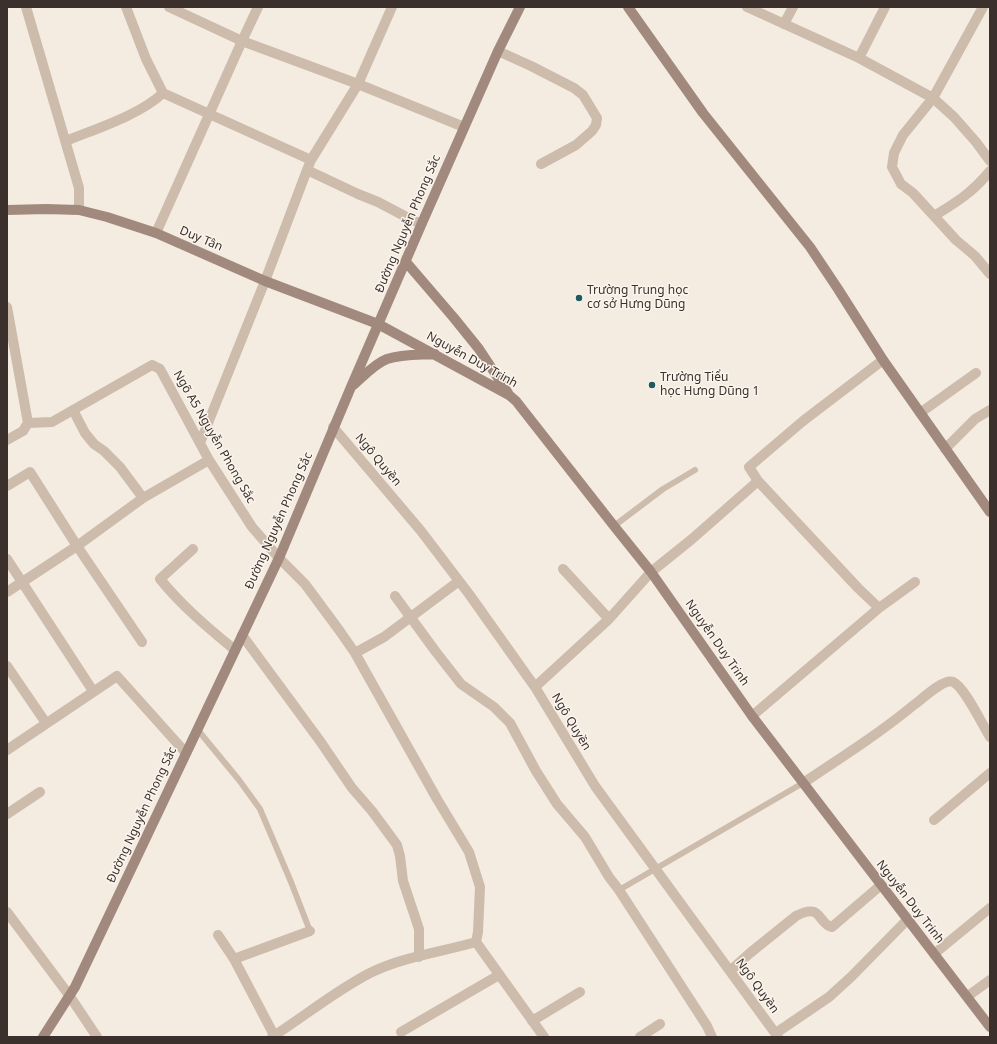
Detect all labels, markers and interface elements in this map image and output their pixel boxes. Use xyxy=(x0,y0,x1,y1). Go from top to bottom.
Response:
street label: Đường Nguyễn Phong Sắc xyxy=(372,153,444,295)
street label: Duy Tân xyxy=(177,224,225,254)
place label: Trường Trung học cơ sở Hưng Dũng xyxy=(587,284,688,312)
marker: Trường Trung học cơ sở Hưng Dũng xyxy=(574,293,584,303)
street label: Nguyễn Duy Trinh xyxy=(424,329,520,391)
street label: Ngõ A5 Nguyễn Phong Sắc xyxy=(170,368,258,506)
place label: Trường Tiểu học Hưng Dũng 1 xyxy=(660,371,759,399)
marker: Trường Tiểu học Hưng Dũng 1 xyxy=(647,380,657,390)
street label: Ngô Quyền xyxy=(352,431,404,489)
street label: Đường Nguyễn Phong Sắc xyxy=(242,450,316,592)
street label: Nguyễn Duy Trinh xyxy=(682,597,752,689)
street label: Ngô Quyền xyxy=(548,691,594,753)
street label: Đường Nguyễn Phong Sắc xyxy=(104,745,180,885)
street label: Nguyễn Duy Trinh xyxy=(873,857,947,947)
street label: Ngô Quyền xyxy=(732,956,782,1016)

